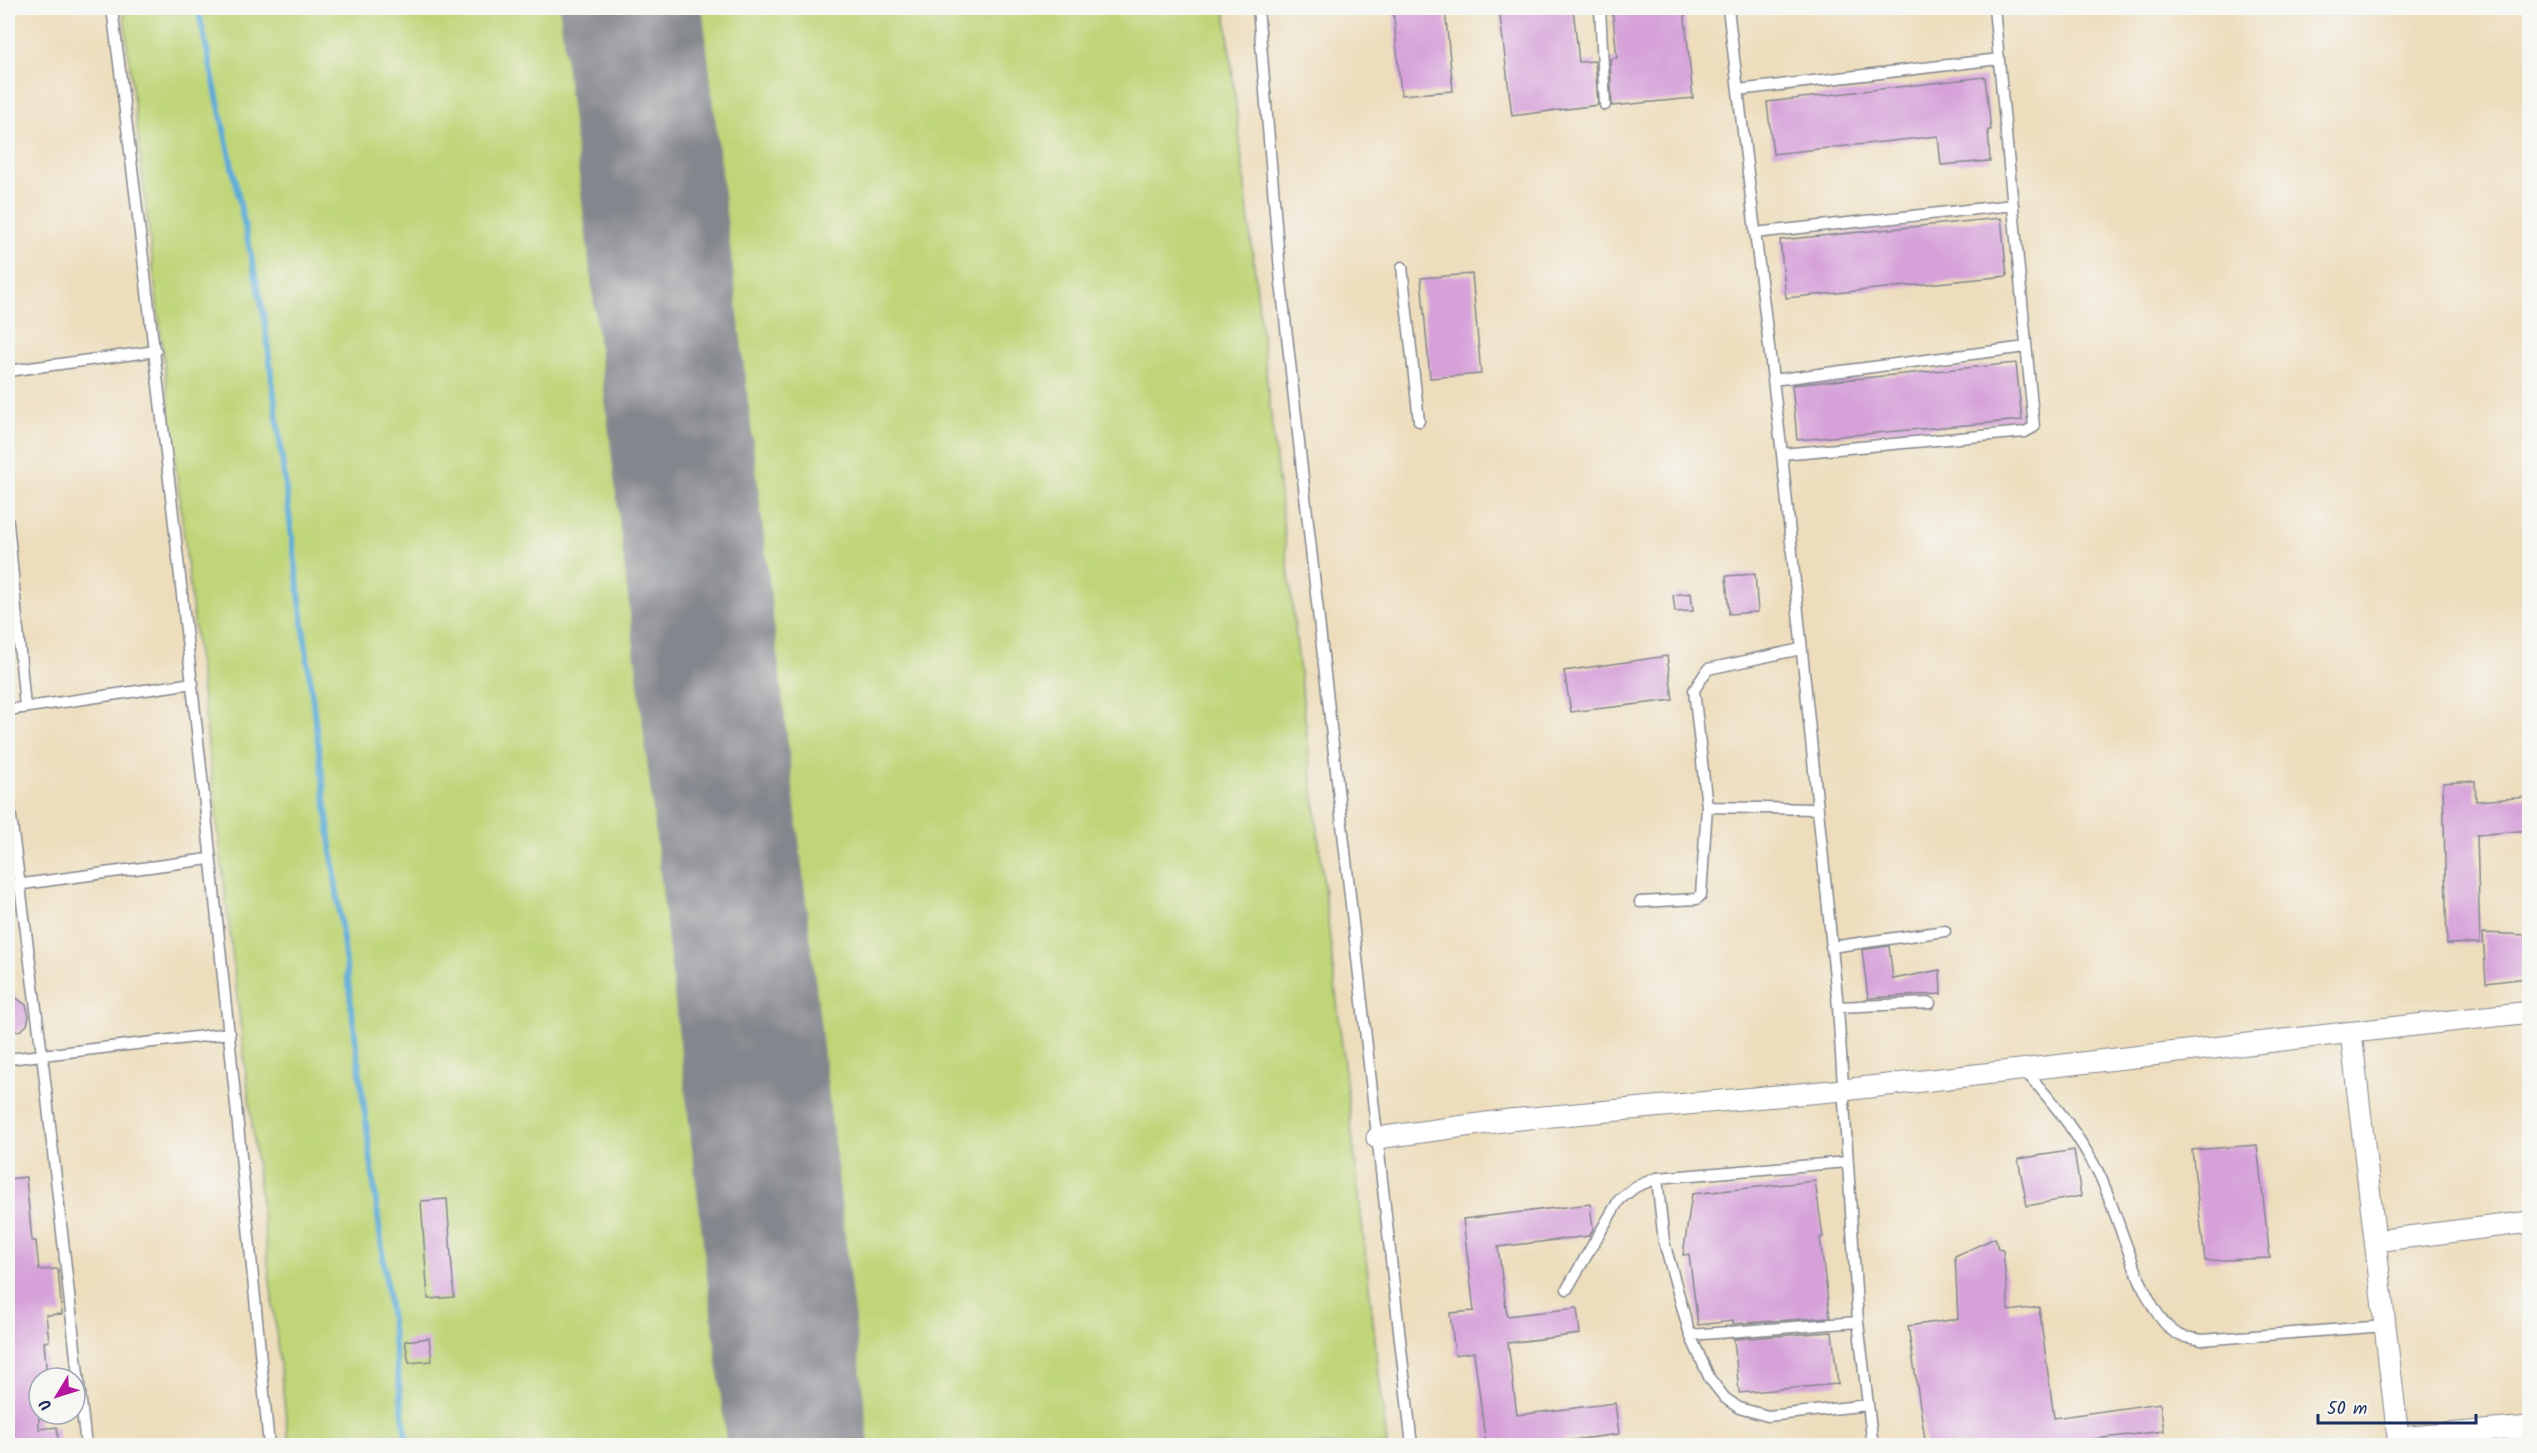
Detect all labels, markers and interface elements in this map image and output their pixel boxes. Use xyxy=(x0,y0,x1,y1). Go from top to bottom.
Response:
north arrow xyxy=(27,1366,87,1426)
scale bar xyxy=(2318,1387,2476,1425)
text: U xyxy=(33,1392,59,1416)
text: 50 m xyxy=(2327,1395,2367,1424)

